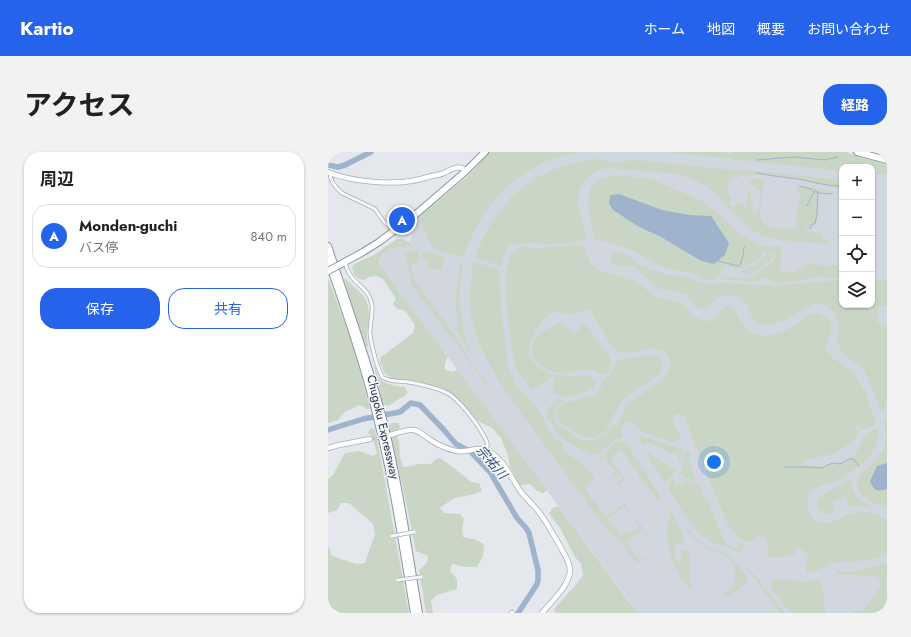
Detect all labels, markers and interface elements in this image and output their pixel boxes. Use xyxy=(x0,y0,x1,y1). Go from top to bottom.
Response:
text: Kartio xyxy=(20,15,74,42)
text: ホーム xyxy=(643,19,685,39)
text: 地図 xyxy=(707,19,735,39)
text: 概要 xyxy=(757,19,785,39)
text: お問い合わせ xyxy=(807,19,891,39)
button: 経路 xyxy=(823,84,887,125)
text: アクセス xyxy=(24,85,135,126)
map controls xyxy=(839,164,875,308)
button: + xyxy=(839,164,875,200)
text: 周辺 xyxy=(40,167,74,191)
button: − xyxy=(839,200,875,236)
pin: A xyxy=(389,205,415,235)
text: Monden-guchi xyxy=(79,215,178,237)
text: A xyxy=(49,227,59,246)
text: 840 m xyxy=(250,227,287,246)
button: locate xyxy=(839,236,875,272)
text: バス停 xyxy=(79,238,118,257)
button: layers xyxy=(839,272,875,308)
button: 保存 xyxy=(40,288,160,329)
button: 共有 xyxy=(168,288,288,329)
street label: Chugoku Expressway xyxy=(362,373,404,482)
water label: 宗祐川 xyxy=(472,441,513,485)
your location xyxy=(704,452,724,472)

